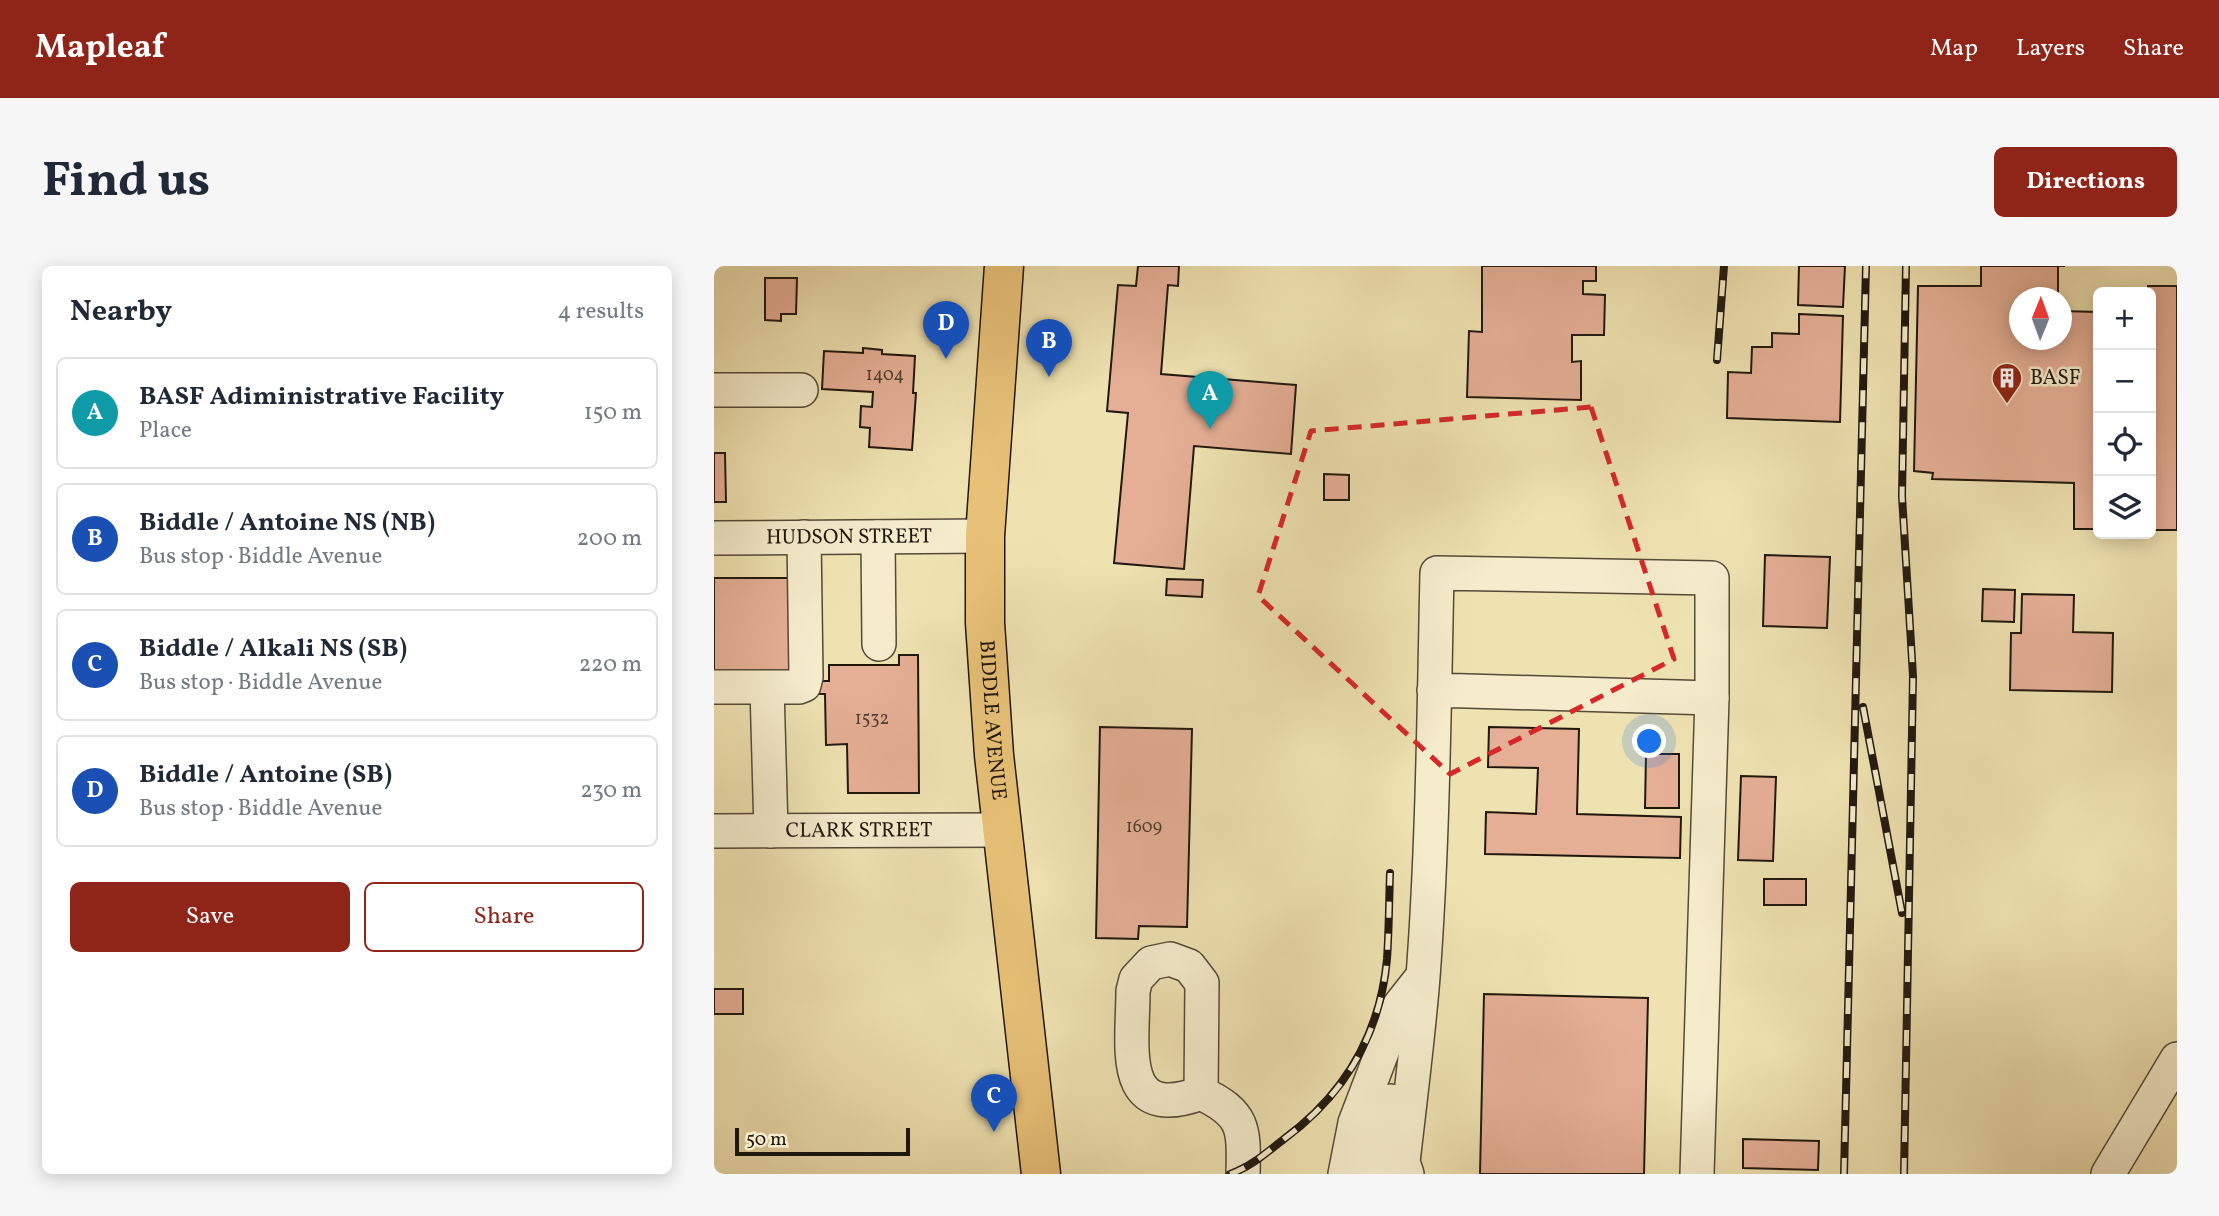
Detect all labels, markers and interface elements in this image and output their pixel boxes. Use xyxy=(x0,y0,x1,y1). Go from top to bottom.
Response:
text: Mapleaf xyxy=(35,26,165,72)
text: Map xyxy=(1930,32,1978,66)
text: Layers xyxy=(2016,32,2085,66)
text: Share xyxy=(2123,32,2184,66)
button: Directions xyxy=(1994,147,2177,217)
text: Find us xyxy=(42,148,210,217)
north arrow xyxy=(2009,287,2072,350)
map controls xyxy=(2093,287,2156,539)
button: + xyxy=(2093,287,2156,350)
text: Nearby xyxy=(70,291,172,333)
text: 4 results xyxy=(558,296,644,328)
pin: D xyxy=(923,301,969,359)
pin: B xyxy=(1026,319,1072,377)
button: − xyxy=(2093,350,2156,413)
building icon: BASF xyxy=(1990,361,2024,405)
house number: 1404 xyxy=(866,363,904,388)
place label: BASF xyxy=(2030,364,2081,393)
pin: A xyxy=(1187,371,1233,429)
text: BASF Adiministrative Facility xyxy=(139,379,504,415)
text: A xyxy=(87,397,103,429)
text: 150 m xyxy=(584,397,642,429)
button: locate xyxy=(2093,413,2156,476)
text: Place xyxy=(139,415,192,447)
button: layers xyxy=(2093,476,2156,539)
text: Biddle / Antoine NS (NB) xyxy=(139,505,435,541)
street label: HUDSON STREET xyxy=(766,522,932,552)
text: B xyxy=(87,523,103,555)
text: 200 m xyxy=(577,523,642,555)
text: Bus stop · Biddle Avenue xyxy=(139,541,382,573)
text: Biddle / Alkali NS (SB) xyxy=(139,631,407,667)
street label: BIDDLE AVENUE xyxy=(972,639,1013,802)
text: C xyxy=(88,649,102,681)
text: 220 m xyxy=(579,649,642,681)
text: Bus stop · Biddle Avenue xyxy=(139,667,382,699)
house number: 1532 xyxy=(855,707,889,732)
your location xyxy=(1632,724,1666,758)
text: Biddle / Antoine (SB) xyxy=(139,757,392,793)
text: D xyxy=(87,775,103,807)
text: 230 m xyxy=(580,775,642,807)
text: Bus stop · Biddle Avenue xyxy=(139,793,382,825)
house number: 1609 xyxy=(1126,815,1162,840)
street label: CLARK STREET xyxy=(785,816,933,845)
button: Save xyxy=(70,882,350,952)
button: Share xyxy=(364,882,644,952)
pin: C xyxy=(971,1074,1017,1132)
scale bar xyxy=(735,1125,910,1157)
text: 50 m xyxy=(746,1127,787,1153)

